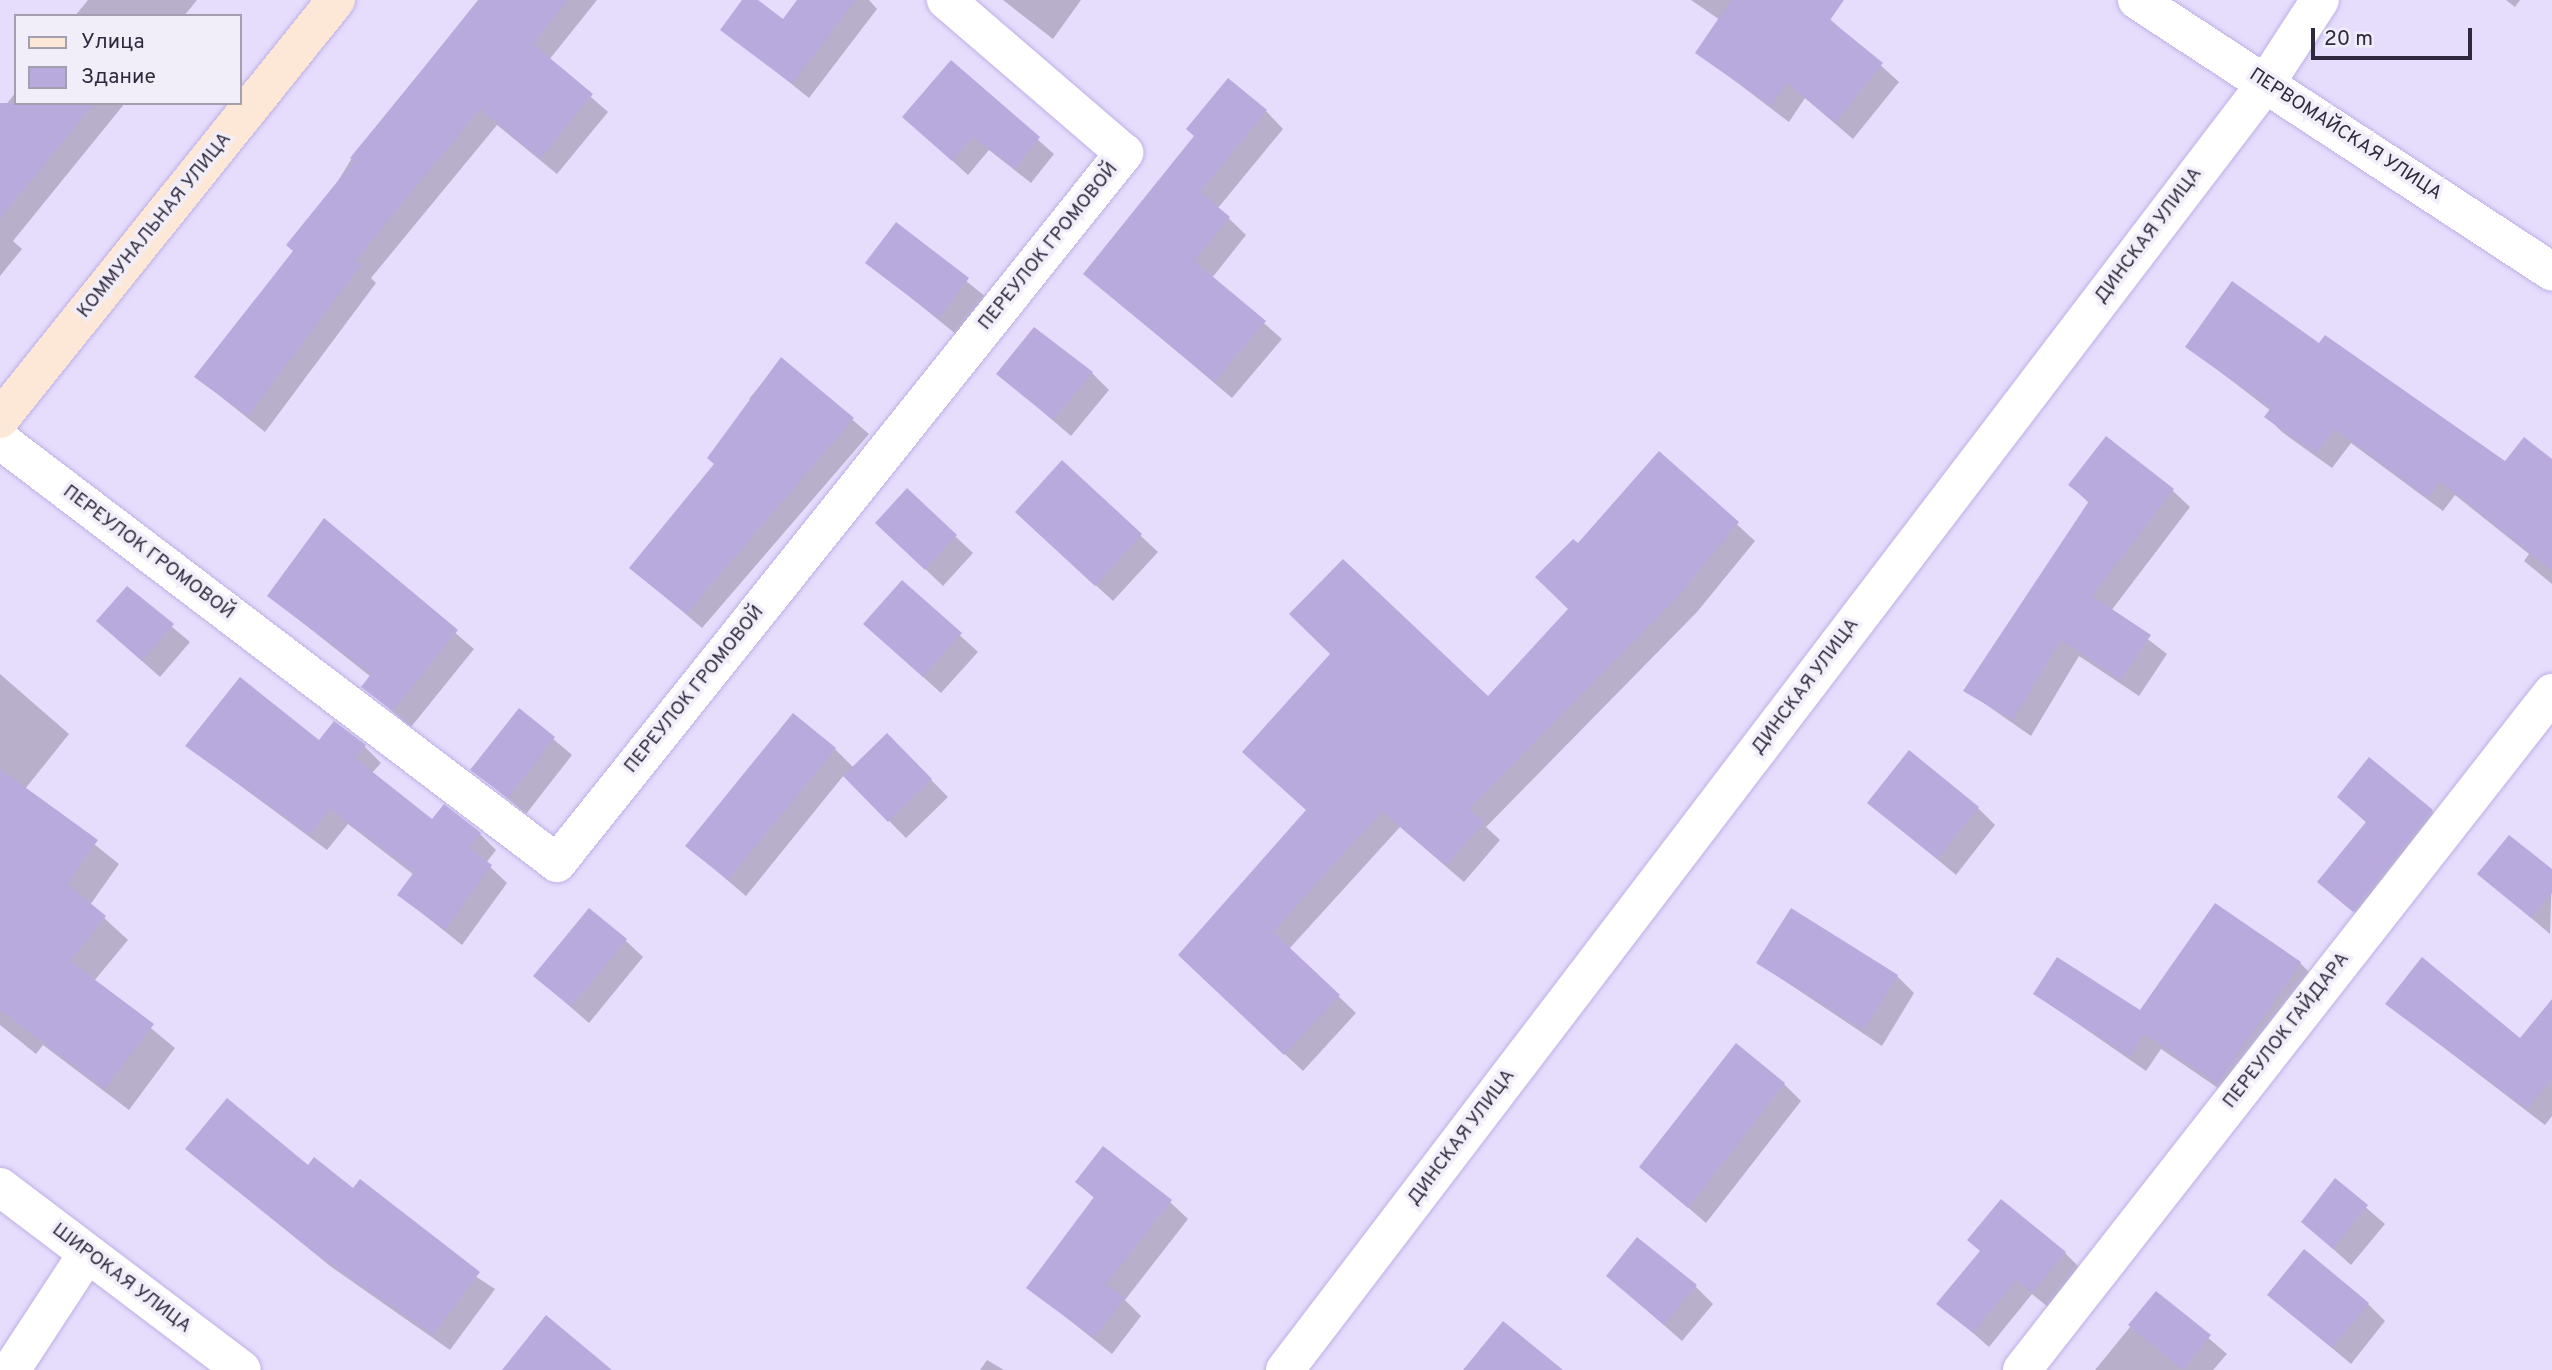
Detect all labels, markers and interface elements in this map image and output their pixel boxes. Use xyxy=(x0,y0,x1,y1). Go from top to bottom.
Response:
legend xyxy=(14,14,242,105)
scale bar xyxy=(2314,14,2475,58)
text: 20 m xyxy=(2324,26,2373,53)
text: Улица xyxy=(81,29,145,56)
text: Здание xyxy=(81,64,156,91)
street label: ПЕРВОМАЙСКАЯ УЛИЦА xyxy=(2244,64,2446,206)
street label: КОММУНАЛЬНАЯ УЛИЦА xyxy=(73,129,237,323)
street label: ПЕРЕУЛОК ГРОМОВОЙ xyxy=(974,159,1124,335)
street label: ДИНСКАЯ УЛИЦА xyxy=(2090,164,2208,308)
street label: ПЕРЕУЛОК ГРОМОВОЙ xyxy=(58,481,238,625)
street label: ПЕРЕУЛОК ГРОМОВОЙ xyxy=(620,602,770,778)
street label: ДИНСКАЯ УЛИЦА xyxy=(1747,615,1865,759)
street label: ПЕРЕУЛОК ГАЙДАРА xyxy=(2219,948,2355,1114)
street label: ДИНСКАЯ УЛИЦА xyxy=(1403,1066,1521,1210)
street label: ШИРОКАЯ УЛИЦА xyxy=(47,1219,195,1339)

